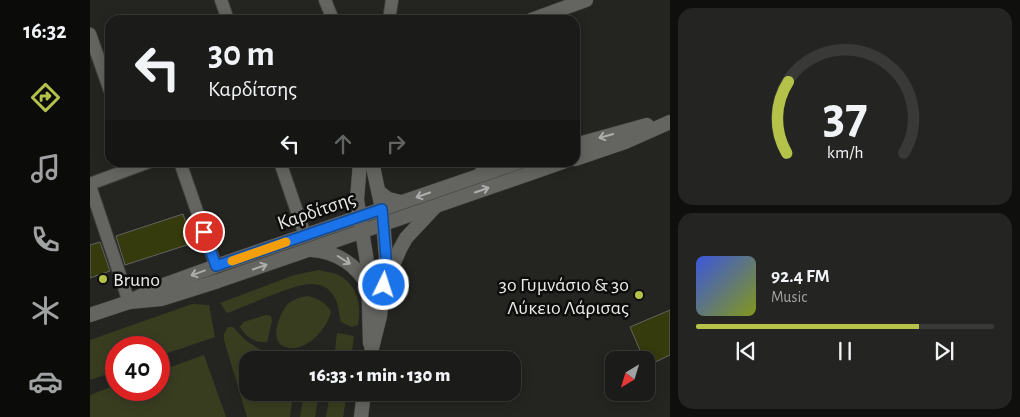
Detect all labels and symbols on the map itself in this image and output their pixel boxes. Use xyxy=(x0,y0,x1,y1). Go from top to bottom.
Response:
one-way arrow xyxy=(598,132,614,141)
one-way arrow xyxy=(474,185,490,194)
street label: Καρδίτσης xyxy=(275,188,358,234)
one-way arrow xyxy=(416,191,431,200)
pin xyxy=(183,211,225,253)
one-way arrow xyxy=(336,255,350,265)
position arrow xyxy=(357,258,409,310)
one-way arrow xyxy=(251,262,267,271)
one-way arrow xyxy=(191,269,206,278)
place label: Bruno xyxy=(113,270,160,290)
marker: Bruno xyxy=(97,273,109,285)
place label: 3ο Γυμνάσιο & 3ο Λύκειο Λάρισας xyxy=(499,275,629,318)
marker: 3ο Γυμνάσιο & 3ο Λύκειο Λάρισας xyxy=(633,289,645,301)
speed limit sign: 40 xyxy=(105,336,170,401)
north arrow xyxy=(605,351,655,401)

